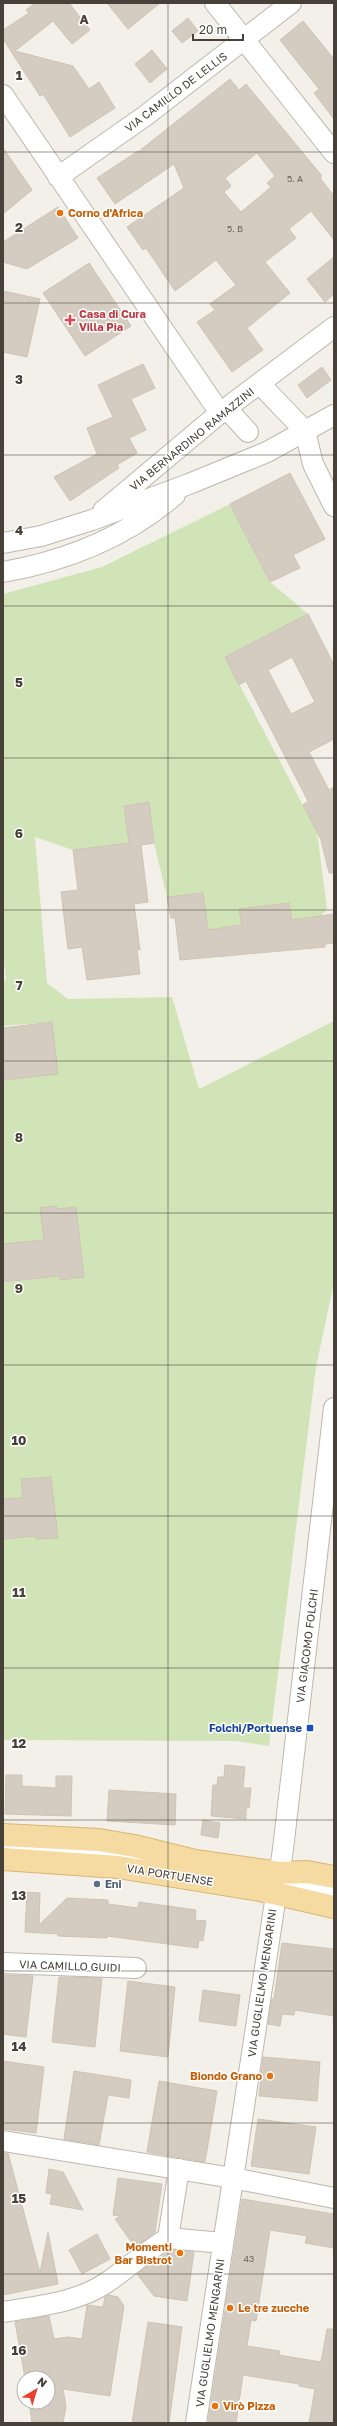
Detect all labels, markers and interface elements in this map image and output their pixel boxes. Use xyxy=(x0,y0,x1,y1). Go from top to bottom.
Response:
text: A xyxy=(79,11,89,27)
scale bar xyxy=(193,16,243,42)
text: 20 m xyxy=(199,22,227,37)
street label: VIA CAMILLO DE LELLIS xyxy=(122,49,229,134)
text: 1 xyxy=(16,67,23,83)
house number: 5. А xyxy=(287,173,303,184)
place label: Corno d'Africa xyxy=(68,206,143,219)
marker: Corno d'Africa xyxy=(55,208,65,218)
text: 2 xyxy=(15,219,23,235)
house number: 5. B xyxy=(227,223,243,234)
place label: Casa di Cura Villa Pia xyxy=(79,307,146,333)
marker: Casa di Cura Villa Pia xyxy=(64,314,76,326)
text: 3 xyxy=(15,371,23,387)
street label: VIA BERNARDINO RAMAZZINI xyxy=(127,384,257,493)
text: 4 xyxy=(15,522,23,538)
text: 5 xyxy=(15,674,23,690)
text: 6 xyxy=(15,825,23,841)
text: 7 xyxy=(15,977,23,993)
text: 8 xyxy=(15,1129,23,1145)
text: 9 xyxy=(15,1280,23,1296)
text: 10 xyxy=(11,1432,27,1448)
text: 11 xyxy=(12,1584,26,1600)
street label: VIA GIACOMO FOLCHI xyxy=(293,1588,320,1704)
place label: Folchi/Portuense xyxy=(209,1721,302,1734)
marker: Folchi/Portuense xyxy=(305,1723,315,1733)
text: 12 xyxy=(12,1735,26,1751)
street label: VIA PORTUENSE xyxy=(126,1861,215,1888)
place label: Eni xyxy=(105,1877,122,1890)
marker: Eni xyxy=(92,1879,102,1889)
text: 13 xyxy=(12,1887,26,1903)
street label: VIA GUGLIELMO MENGARINI xyxy=(245,1908,278,2058)
street label: VIA CAMILLO GUIDI xyxy=(19,1957,121,1974)
text: 14 xyxy=(12,2038,26,2054)
place label: Biondo Grano xyxy=(190,2069,262,2082)
marker: Biondo Grano xyxy=(265,2071,275,2081)
text: 15 xyxy=(12,2190,26,2206)
place label: Momenti Bar Bistrot xyxy=(114,2240,173,2266)
marker: Momenti Bar Bistrot xyxy=(175,2248,185,2258)
house number: 43 xyxy=(244,2253,254,2264)
street label: VIA GUGLIELMO MENGARINI xyxy=(193,2258,226,2408)
place label: Le tre zucche xyxy=(238,2301,310,2314)
marker: Le tre zucche xyxy=(225,2303,235,2313)
text: 16 xyxy=(12,2342,26,2358)
north arrow xyxy=(16,2370,56,2410)
text: N xyxy=(35,2374,50,2389)
place label: Virò Pizza xyxy=(223,2399,275,2412)
marker: Virò Pizza xyxy=(210,2401,220,2411)

